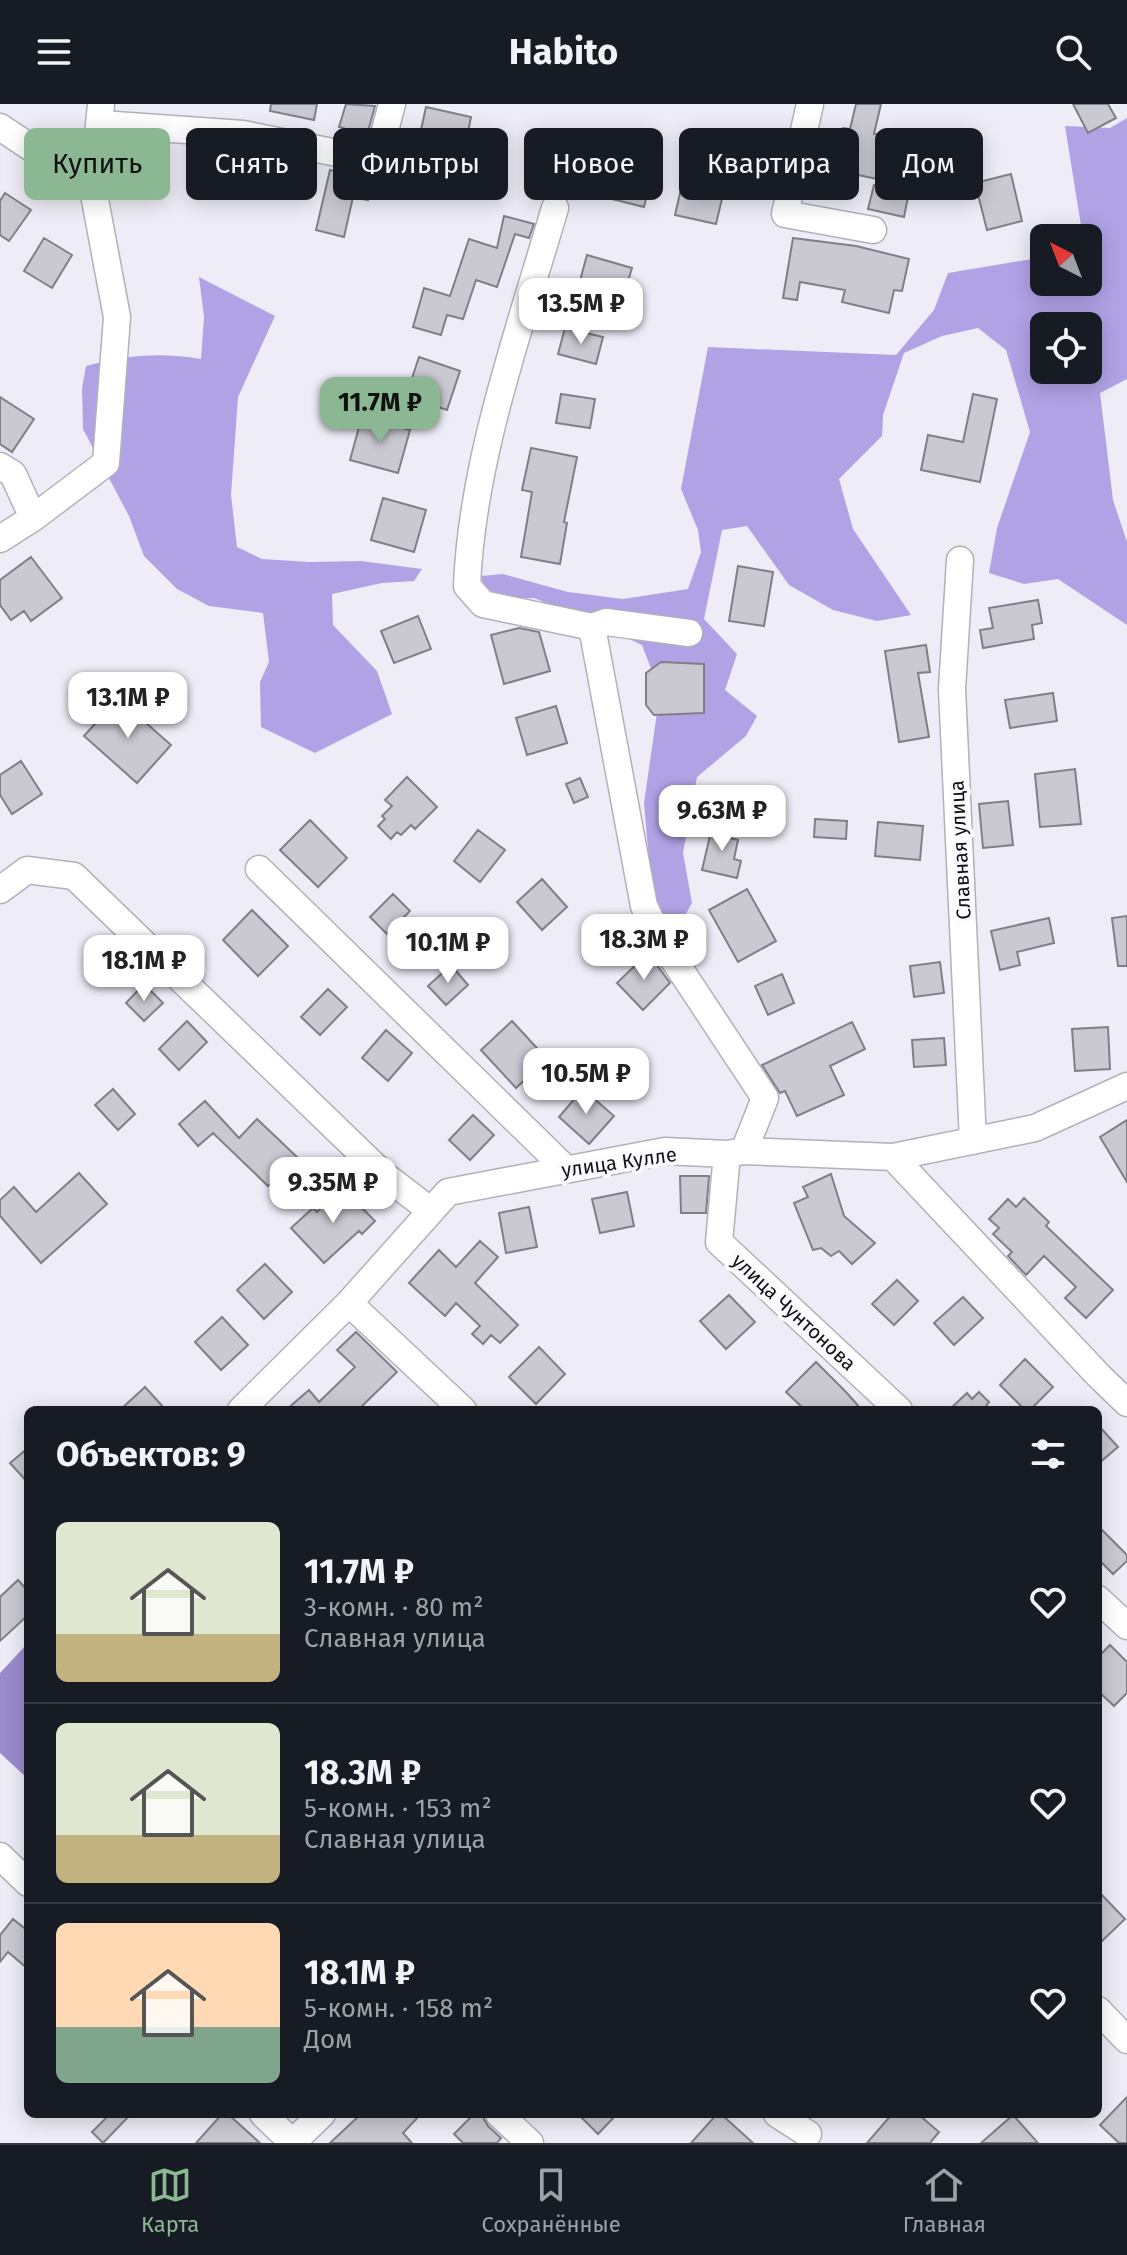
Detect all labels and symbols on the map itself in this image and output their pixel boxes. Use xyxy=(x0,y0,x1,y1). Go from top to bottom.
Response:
north arrow xyxy=(1030,224,1102,296)
pin: 13.5M ₽ xyxy=(507,278,655,346)
pin: 11.7M ₽ xyxy=(306,377,454,445)
pin: 13.1M ₽ xyxy=(54,672,202,740)
street label: Славная улица xyxy=(944,780,976,920)
pin: 9.63M ₽ xyxy=(648,785,796,853)
pin: 18.3M ₽ xyxy=(570,914,718,982)
pin: 10.1M ₽ xyxy=(374,917,522,985)
pin: 18.1M ₽ xyxy=(70,935,218,1003)
pin: 10.5M ₽ xyxy=(512,1048,660,1116)
street label: улица Кулле xyxy=(560,1142,678,1182)
pin: 9.35M ₽ xyxy=(259,1157,407,1225)
street label: улица Чунтонова xyxy=(727,1248,861,1376)

